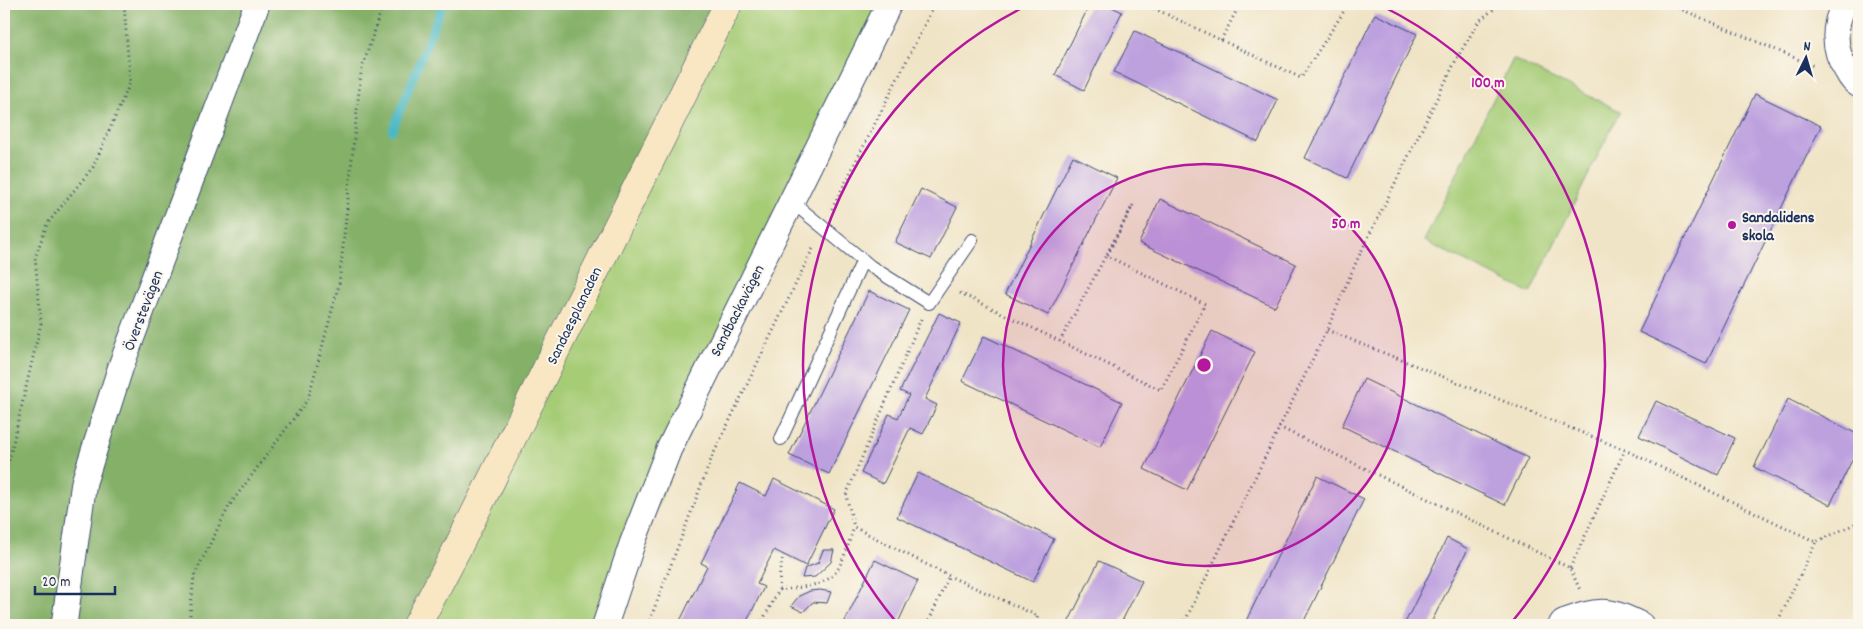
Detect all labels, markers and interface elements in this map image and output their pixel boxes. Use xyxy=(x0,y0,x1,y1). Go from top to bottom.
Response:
north arrow xyxy=(1780,32,1830,82)
text: N xyxy=(1803,37,1811,57)
text: 100 m xyxy=(1471,73,1505,95)
place label: Sandalidens skola xyxy=(1742,207,1815,248)
text: 50 m xyxy=(1332,214,1360,236)
marker: Sandalidens skola xyxy=(1726,219,1738,231)
street label: Sandbackavägen xyxy=(705,261,771,361)
street label: Sandaesplanaden xyxy=(542,263,609,369)
street label: Överstevägen xyxy=(119,267,170,354)
centre of rings xyxy=(1195,356,1213,374)
scale bar xyxy=(35,564,115,596)
text: 20 m xyxy=(42,572,70,594)

